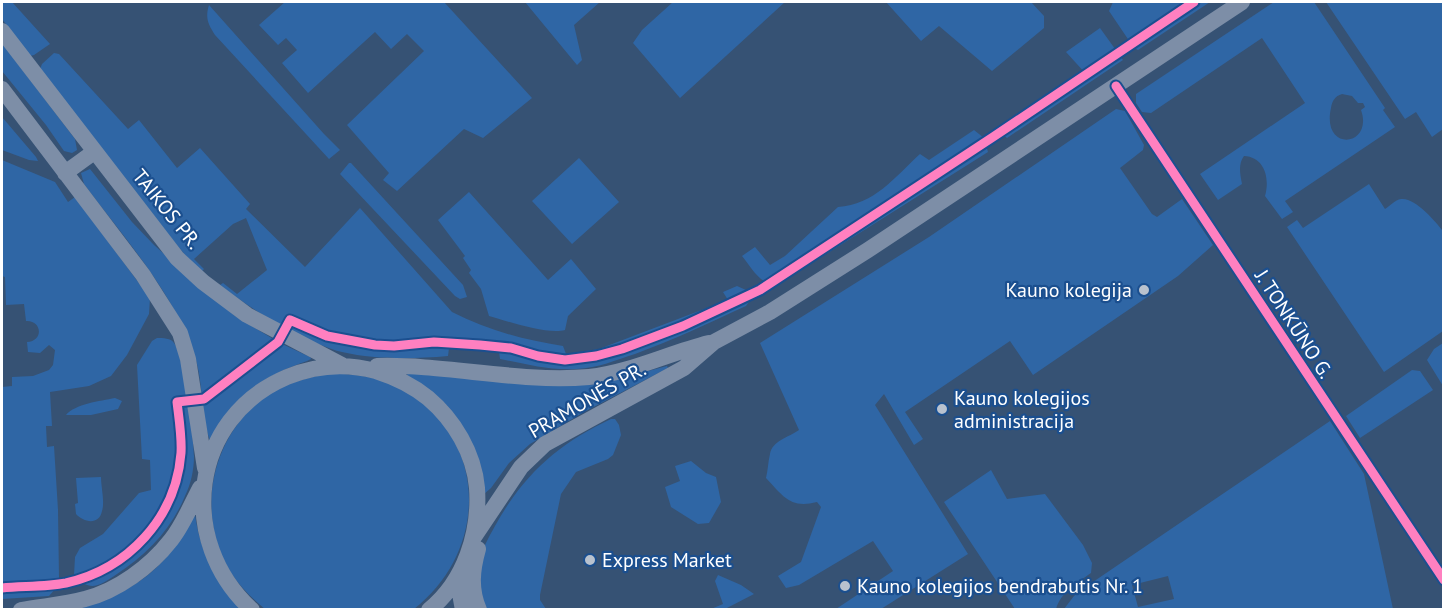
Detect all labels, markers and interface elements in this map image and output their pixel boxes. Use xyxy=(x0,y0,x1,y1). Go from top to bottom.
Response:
street label: TAIKOS PR. xyxy=(127,164,207,254)
street label: J. TONKŪNO G. xyxy=(1249,264,1339,383)
place label: Kauno kolegija xyxy=(1005,277,1132,303)
marker: Kauno kolegija xyxy=(1137,283,1151,297)
street label: PRAMONĖS PR. xyxy=(524,356,650,444)
place label: Kauno kolegijos administracija xyxy=(954,385,1090,434)
marker: Kauno kolegijos administracija xyxy=(935,402,949,416)
place label: Express Market xyxy=(602,547,732,573)
marker: Express Market xyxy=(583,553,597,567)
place label: Kauno kolegijos bendrabutis Nr. 1 xyxy=(857,573,1143,599)
marker: Kauno kolegijos bendrabutis Nr. 1 xyxy=(838,579,852,593)

